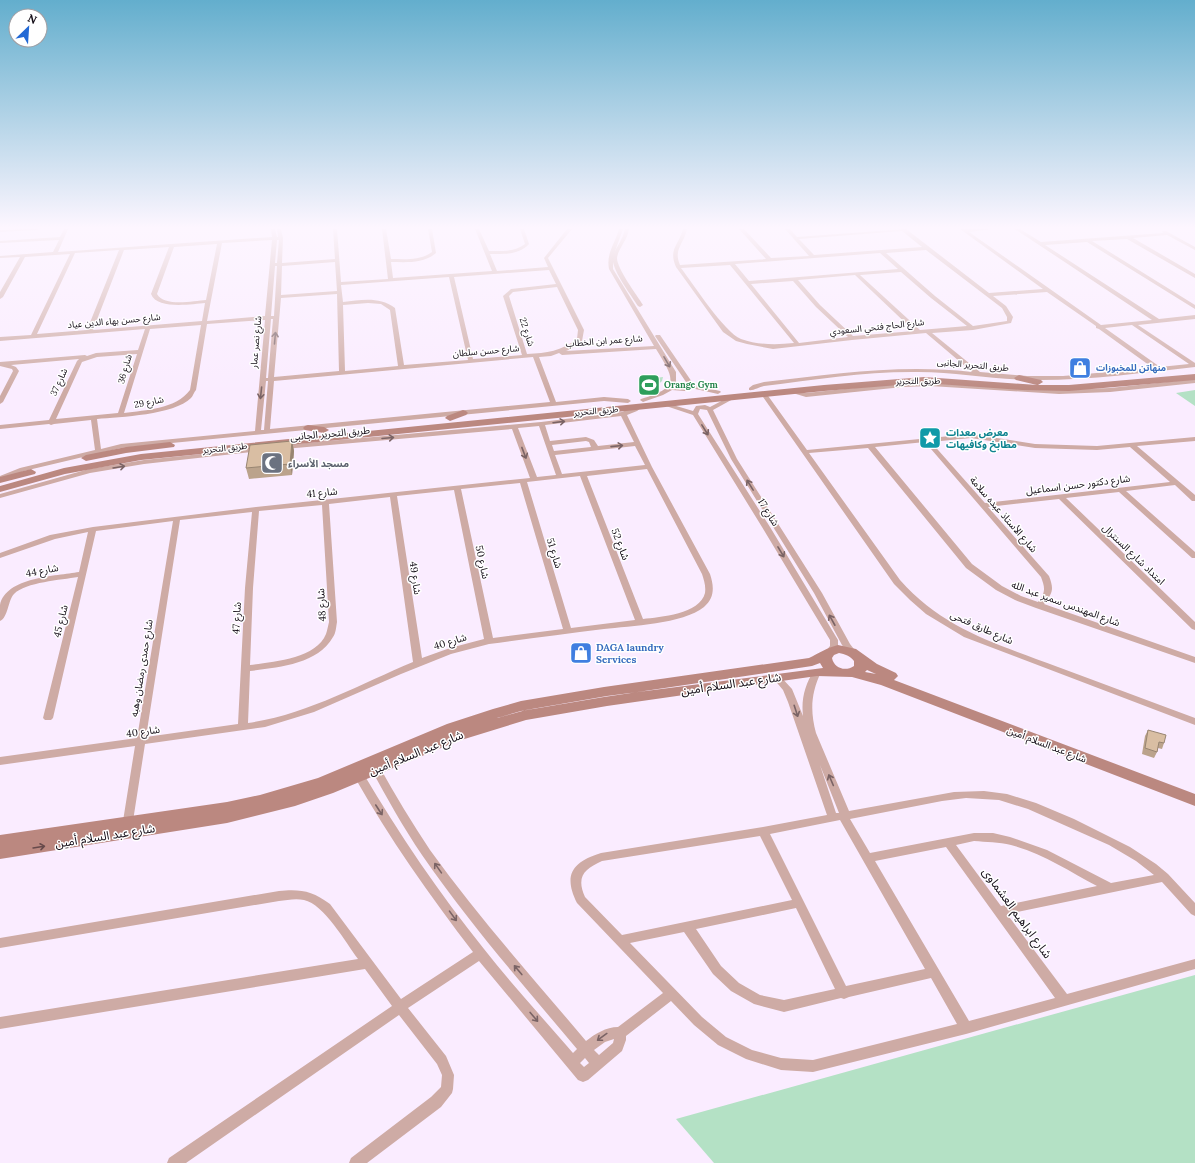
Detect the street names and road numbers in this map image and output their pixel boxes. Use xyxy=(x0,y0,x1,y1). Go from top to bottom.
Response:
street label: شارع حسن بهاء الدين عياد xyxy=(67,311,161,332)
street label: شارع نصر عمار xyxy=(248,315,265,370)
street label: شارع 22 xyxy=(516,316,537,348)
street label: شارع الحاج فتحي السعودي xyxy=(829,316,925,339)
street label: شارع عمر ابن الخطاب xyxy=(565,332,643,351)
street label: شارع حسن سلطان xyxy=(452,342,520,361)
street label: شارع 36 xyxy=(115,353,136,385)
street label: طريق التحرير الجانبى xyxy=(937,356,1009,374)
street label: شارع 37 xyxy=(48,366,71,398)
street label: طريق التحرير xyxy=(894,375,941,387)
street label: شارع 29 xyxy=(133,393,165,412)
street label: طريق التحرير xyxy=(572,403,619,419)
street label: طريق التحرير الجانبى xyxy=(290,424,371,443)
street label: طريق التحرير xyxy=(201,440,248,456)
street label: شارع دكتور حسن اسماعيل xyxy=(1025,472,1131,498)
street label: شارع الأستاذ عبده سلامة xyxy=(966,474,1040,556)
street label: شارع 41 xyxy=(306,484,338,502)
street label: شارع 17 xyxy=(754,496,782,529)
street label: امتداد شارع السنترال xyxy=(1099,521,1168,588)
street label: شارع 52 xyxy=(608,526,633,562)
street label: شارع 51 xyxy=(543,536,565,570)
street label: شارع 50 xyxy=(472,544,492,580)
street label: شارع 44 xyxy=(25,561,60,581)
street label: شارع 49 xyxy=(406,561,424,596)
street label: شارع المهندس سمير عبد الله xyxy=(1009,578,1122,630)
street label: شارع 48 xyxy=(314,588,330,622)
street label: شارع 47 xyxy=(229,601,245,634)
street label: شارع 45 xyxy=(50,603,72,639)
street label: شارع طارق فتحى xyxy=(948,608,1015,648)
street label: شارع حمدى رمضان وهبه xyxy=(127,618,157,718)
street label: شارع 40 xyxy=(432,630,469,654)
street label: شارع عبد السلام أمين xyxy=(680,669,782,700)
street label: شارع 40 xyxy=(125,723,161,741)
street label: شارع عبد السلام أمين xyxy=(1005,723,1089,768)
street label: شارع عبد السلام أمين xyxy=(366,727,466,780)
street label: شارع عبد السلام أمين xyxy=(54,820,156,853)
street label: شارع ابراهيم العشماوى xyxy=(978,864,1055,962)

